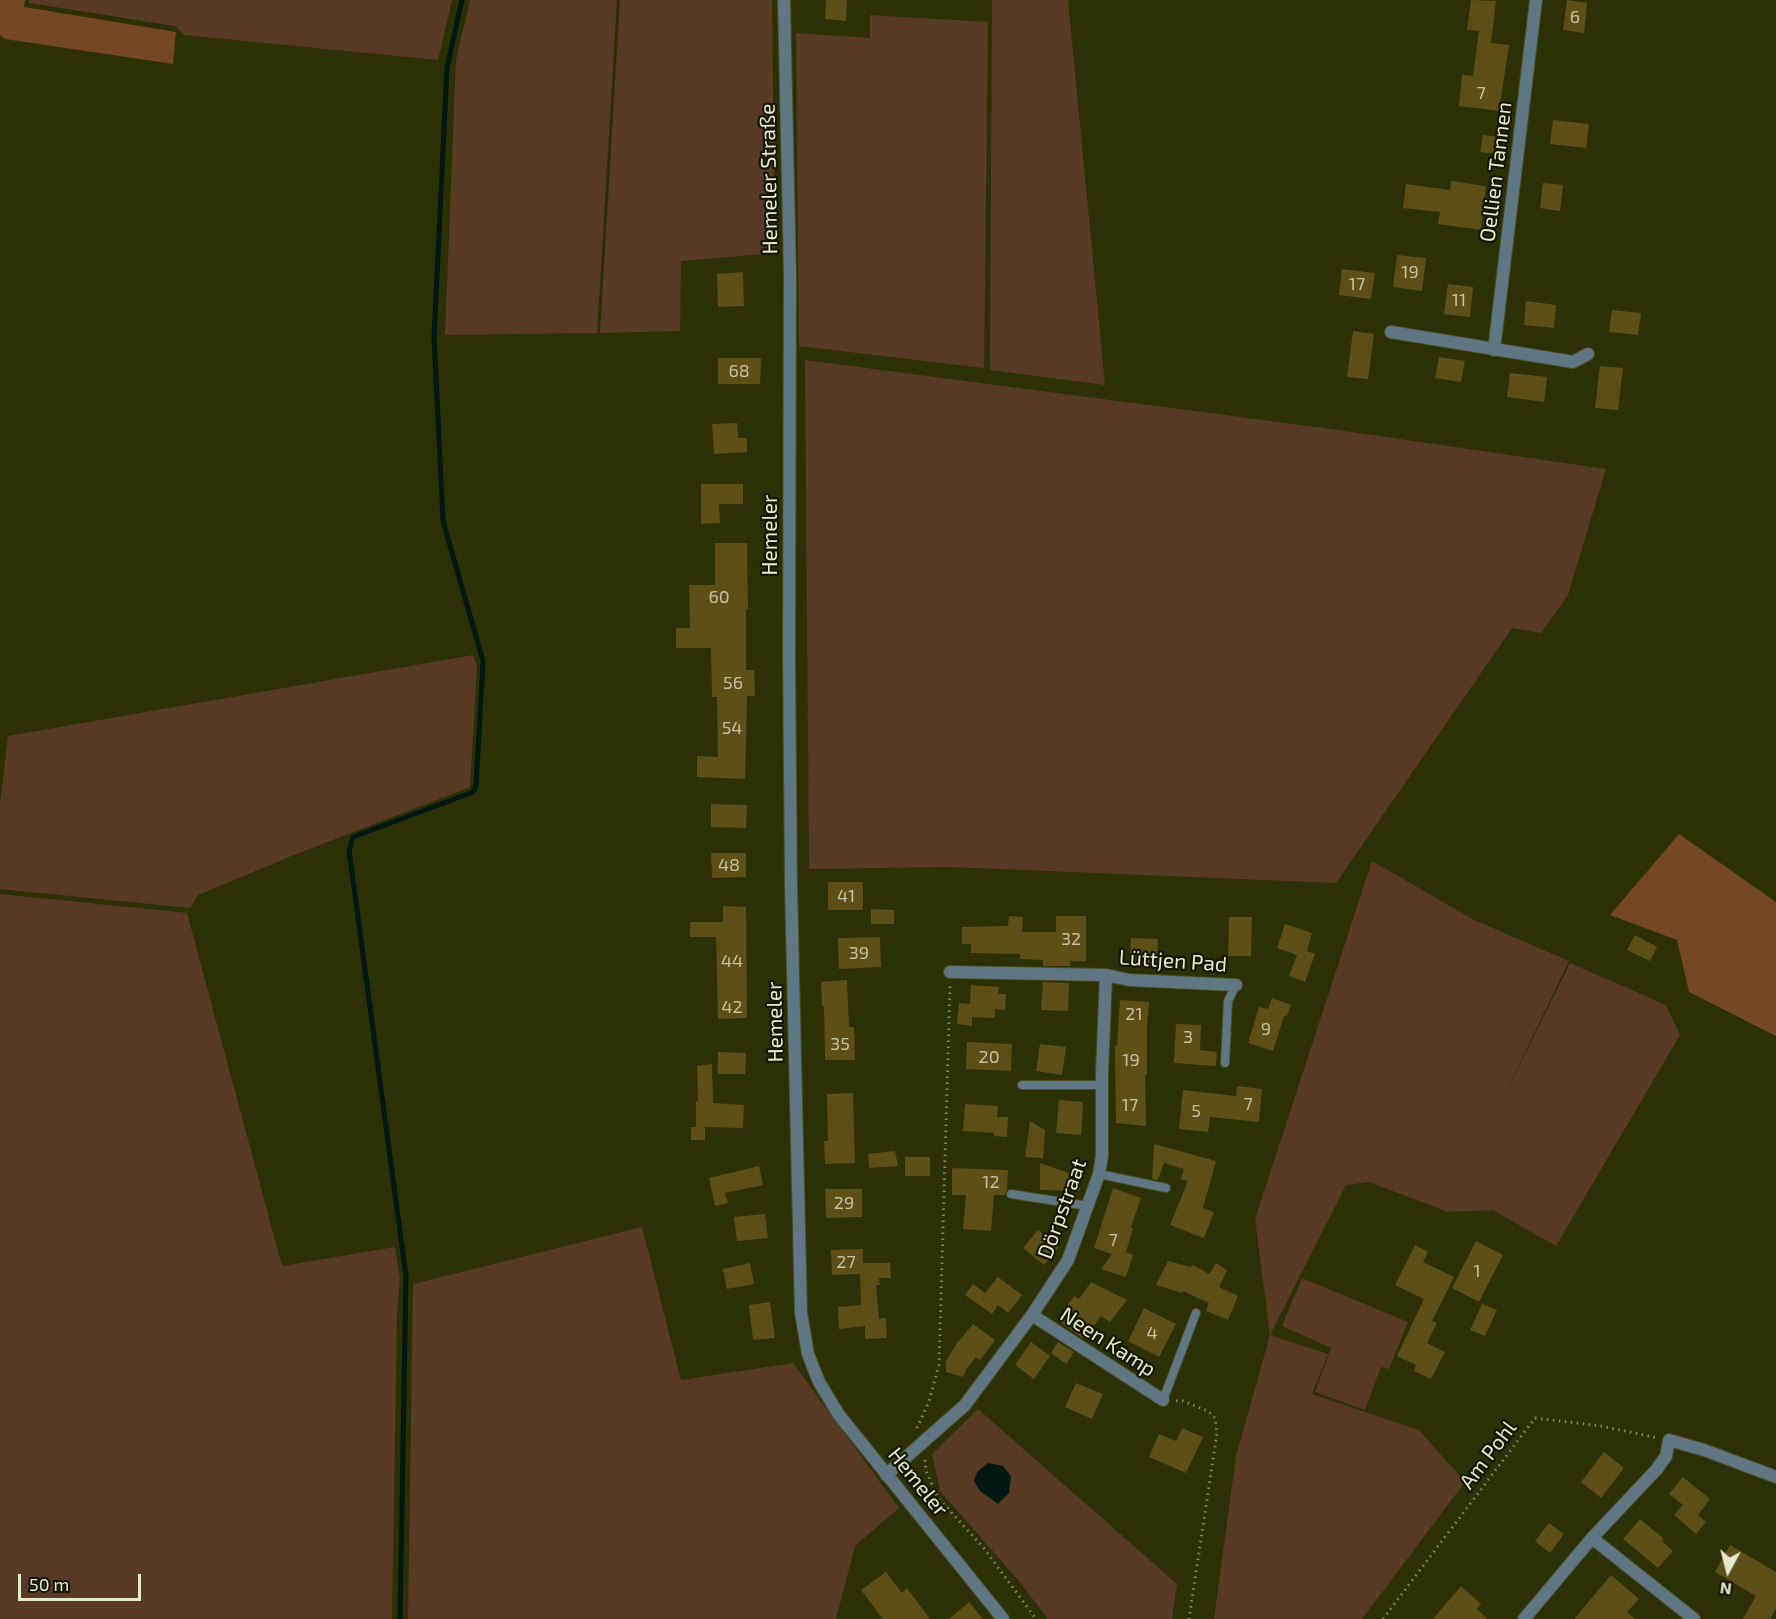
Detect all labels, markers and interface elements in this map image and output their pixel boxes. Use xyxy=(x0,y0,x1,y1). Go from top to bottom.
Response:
house number: 6 xyxy=(1570,6,1580,28)
house number: 7 xyxy=(1476,82,1486,104)
street label: Oellien Tannen xyxy=(1475,101,1517,243)
street label: Hemeler Straße xyxy=(755,103,783,255)
house number: 19 xyxy=(1401,261,1419,283)
house number: 17 xyxy=(1349,273,1365,295)
house number: 11 xyxy=(1452,289,1466,311)
house number: 68 xyxy=(728,360,750,382)
street label: Hemeler xyxy=(757,495,783,575)
house number: 60 xyxy=(708,586,730,608)
house number: 56 xyxy=(723,672,743,694)
house number: 54 xyxy=(722,717,742,739)
house number: 48 xyxy=(718,854,740,876)
house number: 41 xyxy=(837,885,855,907)
house number: 32 xyxy=(1061,928,1081,950)
house number: 39 xyxy=(849,942,869,964)
street label: Lüttjen Pad xyxy=(1118,945,1228,977)
house number: 44 xyxy=(721,950,743,972)
street label: Hemeler xyxy=(762,981,788,1063)
house number: 42 xyxy=(721,996,743,1018)
house number: 21 xyxy=(1125,1003,1143,1025)
house number: 9 xyxy=(1261,1018,1271,1040)
house number: 3 xyxy=(1183,1026,1193,1048)
house number: 35 xyxy=(830,1033,850,1055)
house number: 20 xyxy=(979,1046,999,1068)
house number: 19 xyxy=(1122,1049,1140,1071)
house number: 7 xyxy=(1243,1093,1253,1115)
house number: 17 xyxy=(1122,1094,1138,1116)
house number: 5 xyxy=(1191,1100,1201,1122)
street label: Dörpstraat xyxy=(1032,1156,1092,1262)
house number: 12 xyxy=(982,1171,1000,1193)
house number: 29 xyxy=(834,1192,854,1214)
house number: 7 xyxy=(1108,1229,1118,1251)
house number: 27 xyxy=(836,1251,856,1273)
house number: 1 xyxy=(1473,1260,1481,1282)
street label: Neen Kamp xyxy=(1056,1302,1160,1382)
house number: 4 xyxy=(1146,1322,1158,1344)
street label: Am Pohl xyxy=(1454,1416,1522,1494)
street label: Hemeler xyxy=(883,1443,953,1521)
north arrow xyxy=(1698,1541,1758,1601)
scale bar xyxy=(21,1562,144,1600)
text: 50 m xyxy=(29,1573,69,1595)
text: N xyxy=(1719,1579,1733,1599)

